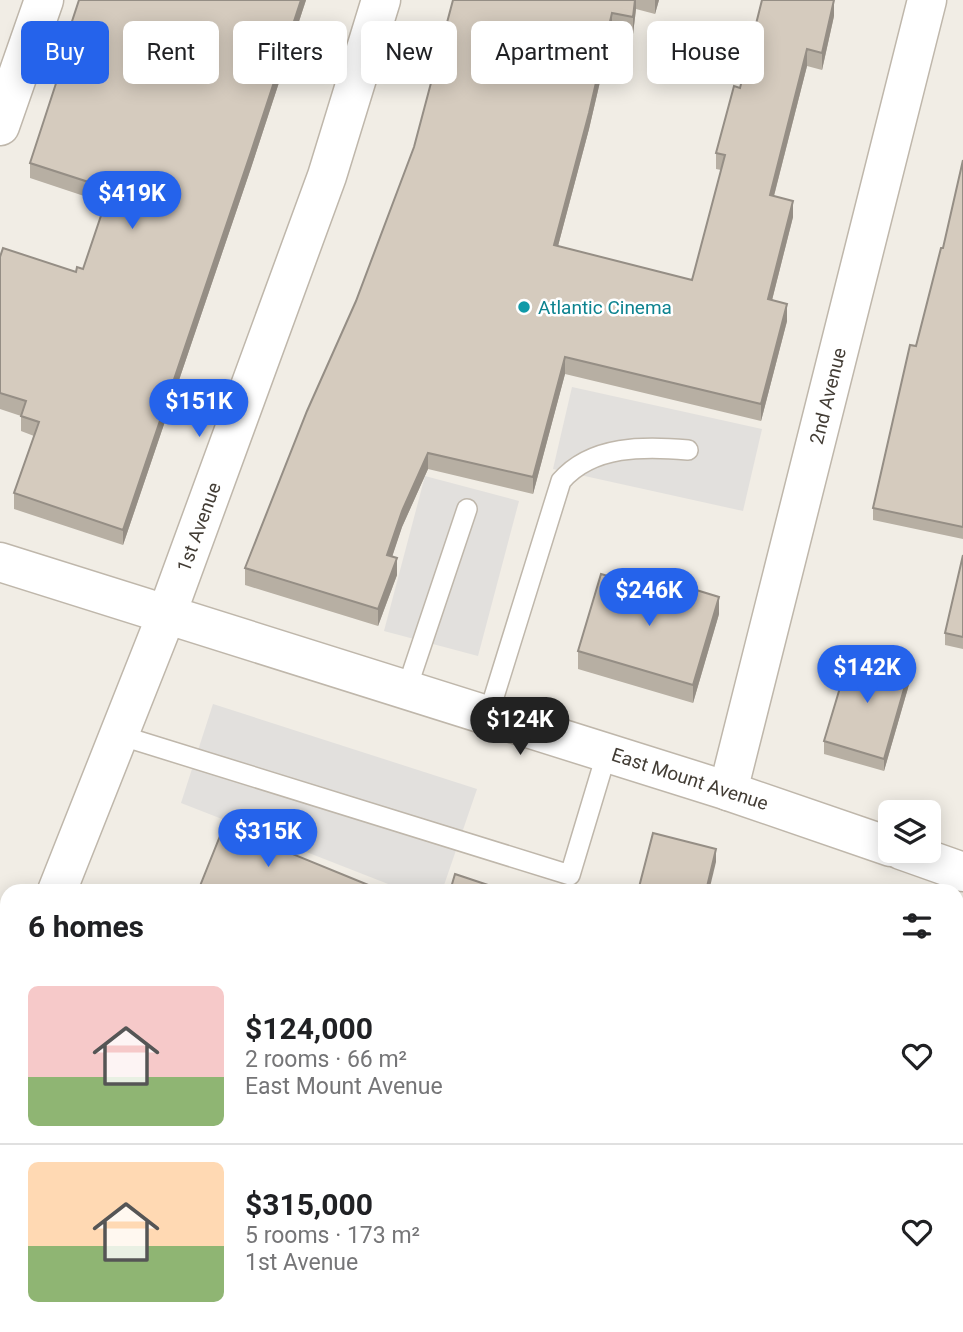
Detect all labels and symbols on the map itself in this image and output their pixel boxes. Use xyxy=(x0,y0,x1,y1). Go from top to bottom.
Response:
pin: $419K xyxy=(83,172,181,231)
place label: Atlantic Cinema xyxy=(538,296,672,319)
marker: Atlantic Cinema xyxy=(516,299,532,315)
street label: 2nd Avenue xyxy=(805,345,851,447)
pin: $151K xyxy=(150,380,248,439)
street label: 1st Avenue xyxy=(172,479,226,575)
pin: $246K xyxy=(600,568,698,628)
pin: $142K xyxy=(818,646,916,705)
pin: $124K xyxy=(471,698,569,757)
street label: East Mount Avenue xyxy=(609,743,771,815)
pin: $315K xyxy=(219,810,317,869)

